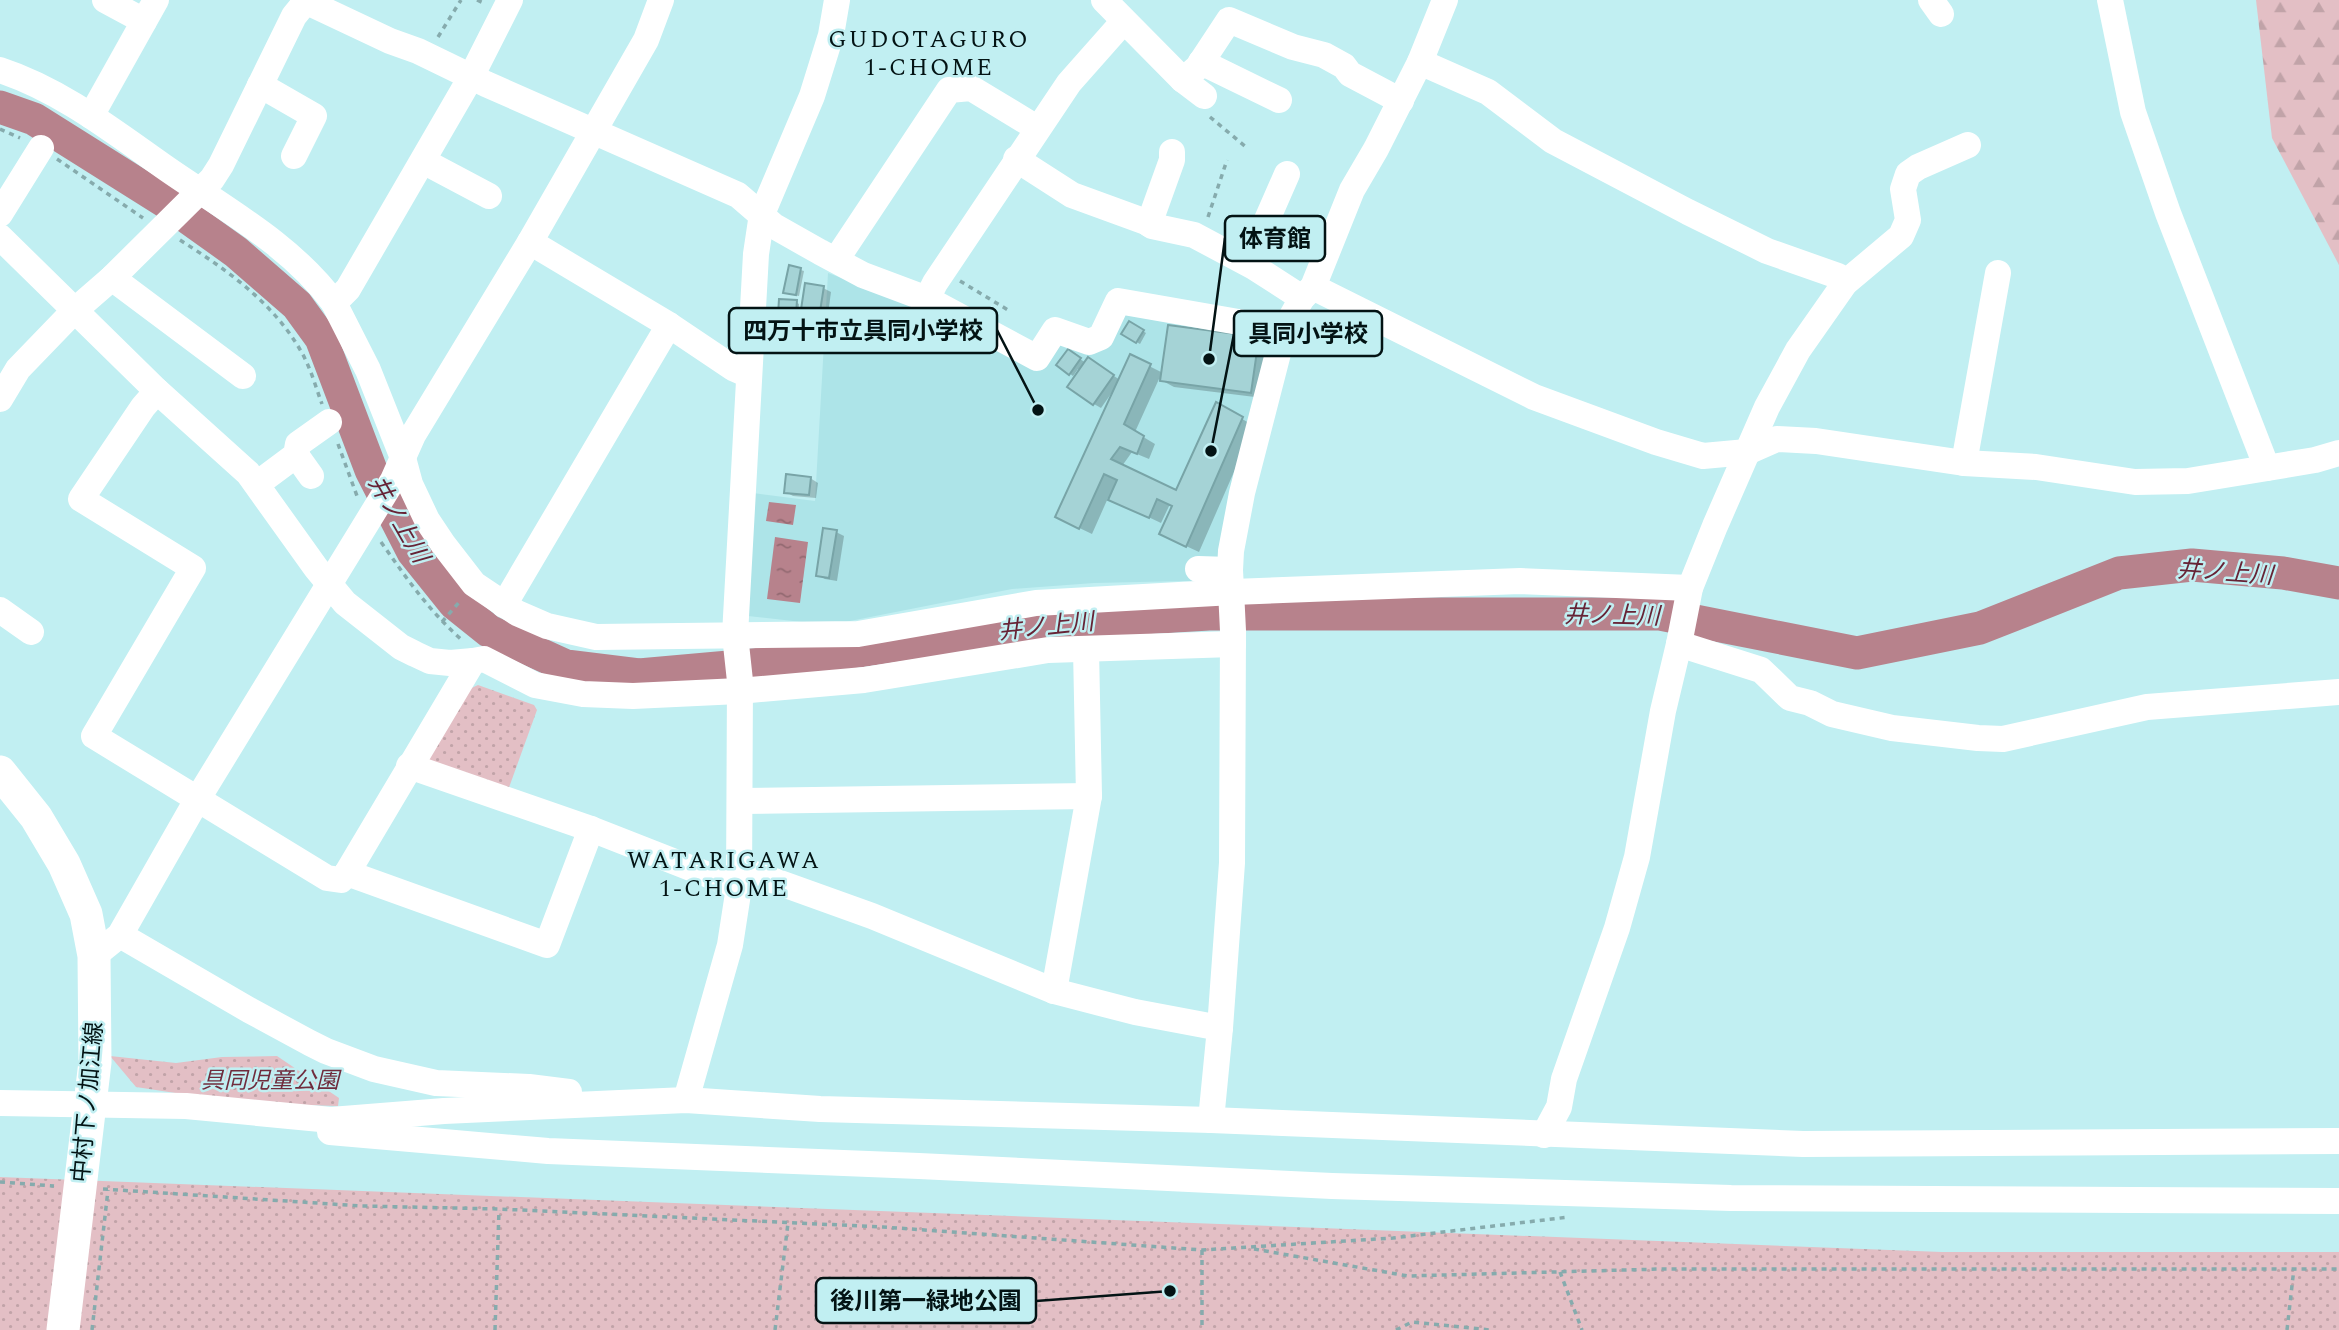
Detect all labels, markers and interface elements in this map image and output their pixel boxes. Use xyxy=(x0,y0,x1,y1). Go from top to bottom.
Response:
district label: GUDOTAGURO 1-CHOME xyxy=(828,22,1030,86)
callout: 体育館 xyxy=(1225,216,1325,261)
text: 体育館 xyxy=(1239,222,1311,258)
callout: 四万十市立具同小学校 xyxy=(729,308,997,353)
callout: 具同小学校 xyxy=(1234,311,1382,356)
text: 四万十市立具同小学校 xyxy=(743,314,983,350)
text: 具同小学校 xyxy=(1248,317,1368,353)
water label: 井ノ上川 xyxy=(359,469,439,573)
water label: 井ノ上川 xyxy=(2176,552,2277,595)
water label: 井ノ上川 xyxy=(1564,597,1663,635)
water label: 井ノ上川 xyxy=(996,604,1099,650)
district label: WATARIGAWA 1-CHOME xyxy=(627,843,821,907)
street label: 中村下ノ加江線 xyxy=(64,1020,113,1184)
park label: 具同児童公園 xyxy=(201,1064,342,1099)
callout: 後川第一緑地公園 xyxy=(816,1278,1036,1323)
text: 後川第一緑地公園 xyxy=(830,1284,1022,1320)

